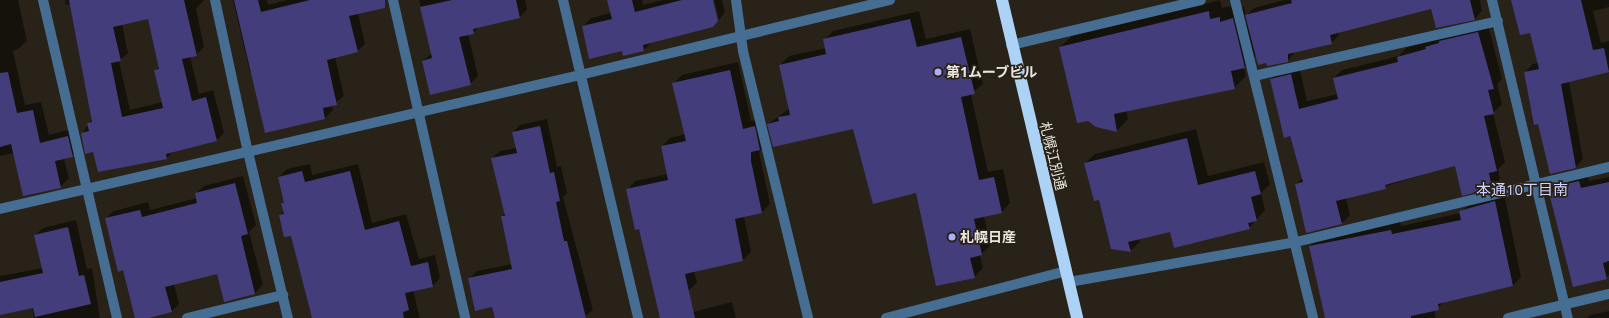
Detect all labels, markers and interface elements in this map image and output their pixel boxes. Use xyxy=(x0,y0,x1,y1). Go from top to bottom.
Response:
place label: 第1ムーブビル xyxy=(946,64,1038,80)
marker: 第1ムーブビル xyxy=(933,67,943,77)
street label: 札幌江別通 xyxy=(1036,120,1070,192)
district label: 本通10丁目南 xyxy=(1476,181,1568,199)
place label: 札幌日産 xyxy=(960,229,1016,245)
marker: 札幌日産 xyxy=(947,232,957,242)

